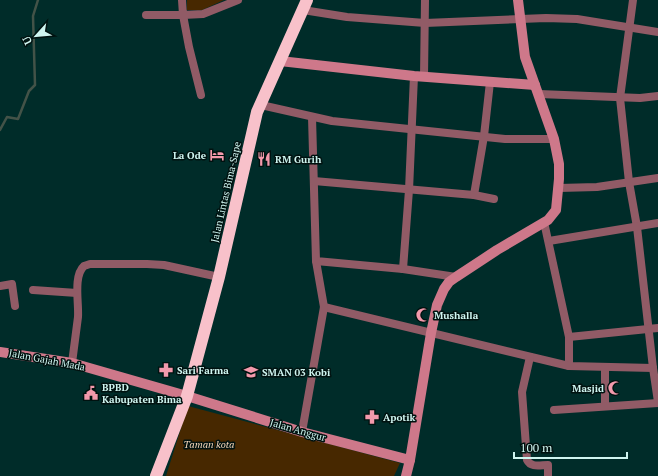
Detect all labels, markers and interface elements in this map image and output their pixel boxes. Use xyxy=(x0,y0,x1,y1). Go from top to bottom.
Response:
north arrow xyxy=(16,16,56,56)
text: U xyxy=(19,34,35,47)
street label: Jalan Lintas Bima-Sape xyxy=(208,140,244,244)
hotel icon: La Ode xyxy=(209,147,225,163)
place label: La Ode xyxy=(173,149,207,162)
restaurant icon: RM Gurih xyxy=(256,151,272,167)
place label: RM Gurih xyxy=(275,153,322,166)
mosque icon: Mushalla xyxy=(415,307,431,323)
place label: Mushalla xyxy=(434,309,479,322)
street label: Jalan Gajah Mada xyxy=(8,346,86,374)
pharmacy icon: Sari Farma xyxy=(158,362,174,378)
place label: Sari Farma xyxy=(177,364,229,377)
school or university icon: SMAN 03 Kobi xyxy=(243,364,259,380)
place label: SMAN 03 Kobi xyxy=(262,366,331,379)
mosque icon: Masjid xyxy=(607,380,623,396)
place label: BPBD Kabupaten Bima xyxy=(102,381,182,406)
place label: Masjid xyxy=(572,382,604,395)
public building icon: BPBD Kabupaten Bima xyxy=(83,385,99,401)
pharmacy icon: Apotik xyxy=(364,409,380,425)
place label: Apotik xyxy=(383,411,416,424)
street label: Jalan Anggur xyxy=(269,416,328,444)
scale bar xyxy=(514,434,627,460)
park label: Taman kota xyxy=(184,438,234,451)
text: 100 m xyxy=(520,440,553,455)

